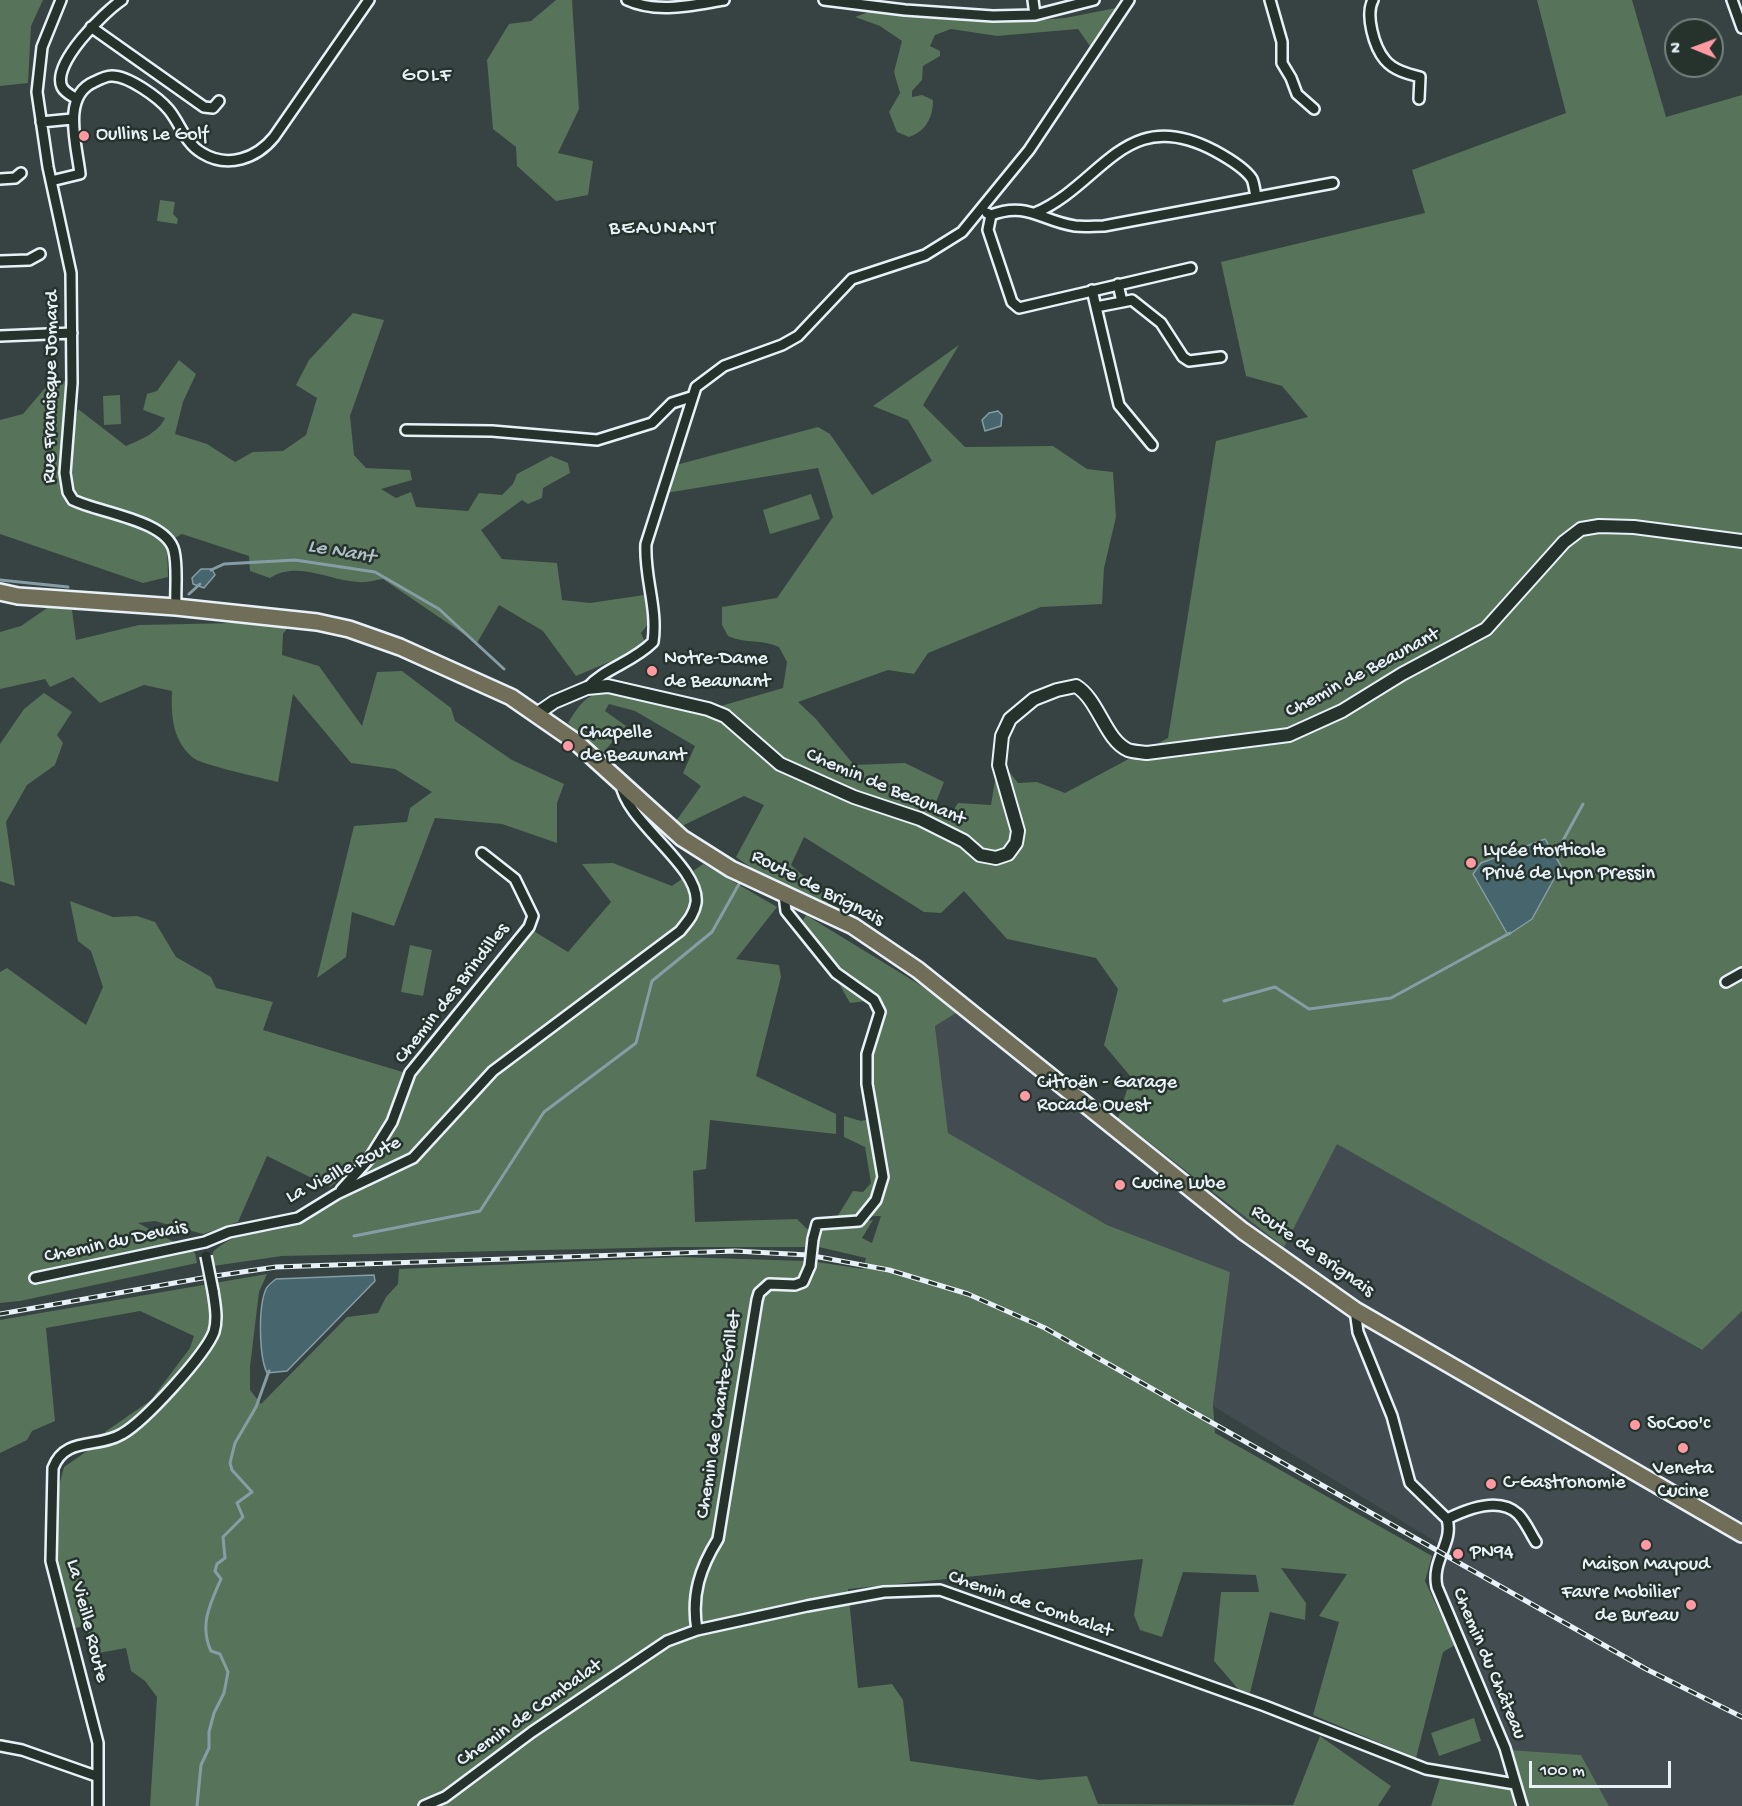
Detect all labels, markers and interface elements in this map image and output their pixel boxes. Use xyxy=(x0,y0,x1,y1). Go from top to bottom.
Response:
north arrow xyxy=(1664,18,1724,78)
text: N xyxy=(1668,42,1687,53)
district label: GOLF xyxy=(402,64,452,90)
place label: Oullins Le Golf xyxy=(96,124,208,148)
marker: Oullins Le Golf xyxy=(77,129,91,143)
district label: BEAUNANT xyxy=(609,217,717,243)
street label: Rue Francisque Jomard xyxy=(38,290,66,484)
water label: Le Nant xyxy=(306,535,376,571)
street label: Chemin de Beaunant xyxy=(1282,623,1444,725)
place label: Notre-Dame de Beaunant xyxy=(664,648,770,695)
marker: Notre-Dame de Beaunant xyxy=(645,664,659,678)
place label: Chapelle de Beaunant xyxy=(580,722,686,769)
marker: Chapelle de Beaunant xyxy=(561,739,575,753)
street label: Chemin de Beaunant xyxy=(802,744,968,832)
place label: Lycée Horticole Privé de Lyon Pressin xyxy=(1483,840,1655,887)
street label: Route de Brignais xyxy=(747,845,887,933)
marker: Lycée Horticole Privé de Lyon Pressin xyxy=(1464,856,1478,870)
street label: Chemin des Brindilles xyxy=(390,919,516,1069)
place label: Citroën - Garage Rocade Ouest xyxy=(1037,1072,1177,1119)
marker: Citroën - Garage Rocade Ouest xyxy=(1018,1089,1032,1103)
street label: La Vieille Route xyxy=(282,1132,406,1210)
place label: Cucine Lube xyxy=(1132,1173,1226,1197)
marker: Cucine Lube xyxy=(1113,1178,1127,1192)
street label: Route de Brignais xyxy=(1245,1200,1379,1304)
street label: Chemin du Devais xyxy=(42,1216,190,1270)
street label: Chemin de Chante-Grillet xyxy=(692,1310,748,1520)
place label: SoCoo'c xyxy=(1647,1413,1710,1437)
marker: SoCoo'c xyxy=(1628,1418,1642,1432)
marker: Veneta Cucine xyxy=(1676,1441,1690,1455)
place label: Veneta Cucine xyxy=(1653,1458,1713,1505)
place label: C-Gastronomie xyxy=(1503,1472,1626,1496)
marker: C-Gastronomie xyxy=(1484,1477,1498,1491)
marker: Maison Mayoud xyxy=(1639,1538,1653,1552)
place label: PN94 xyxy=(1470,1542,1514,1566)
marker: PN94 xyxy=(1451,1547,1465,1561)
place label: Maison Mayoud xyxy=(1582,1554,1710,1578)
street label: La Vieille Route xyxy=(59,1557,113,1685)
street label: Chemin de Combalat xyxy=(945,1566,1115,1644)
place label: Favre Mobilier de Bureau xyxy=(1561,1582,1679,1629)
street label: Chemin du Château xyxy=(1445,1585,1531,1743)
marker: Favre Mobilier de Bureau xyxy=(1684,1598,1698,1612)
street label: Chemin de Combalat xyxy=(453,1655,607,1773)
scale bar xyxy=(1532,1749,1674,1787)
text: 100 m xyxy=(1540,1761,1585,1782)

